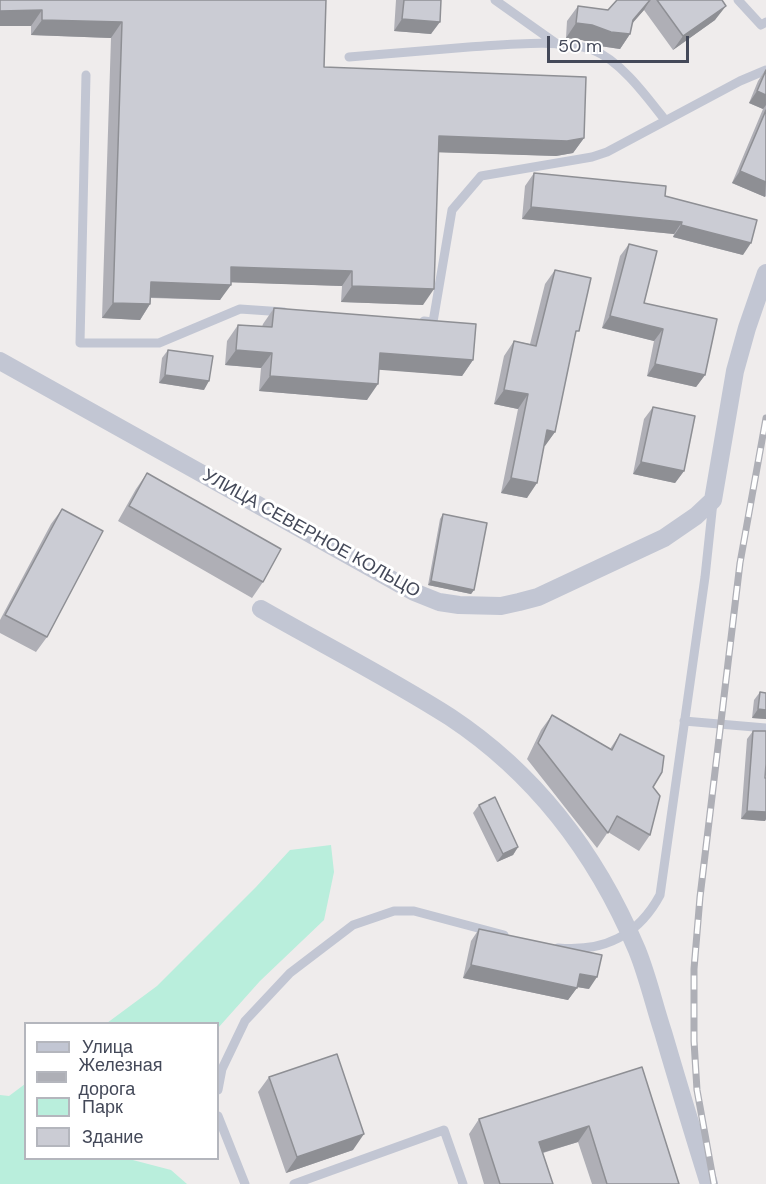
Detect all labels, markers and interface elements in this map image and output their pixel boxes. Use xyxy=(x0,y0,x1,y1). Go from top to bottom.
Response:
scale bar xyxy=(550,24,692,62)
text: 50 m xyxy=(558,34,602,58)
street label: УЛИЦА СЕВЕРНОЕ КОЛЬЦО xyxy=(199,465,423,603)
legend xyxy=(24,1022,219,1160)
text: Улица xyxy=(82,1035,133,1059)
text: Железная дорога xyxy=(79,1053,162,1101)
text: Парк xyxy=(82,1095,123,1119)
text: Здание xyxy=(82,1125,143,1149)

